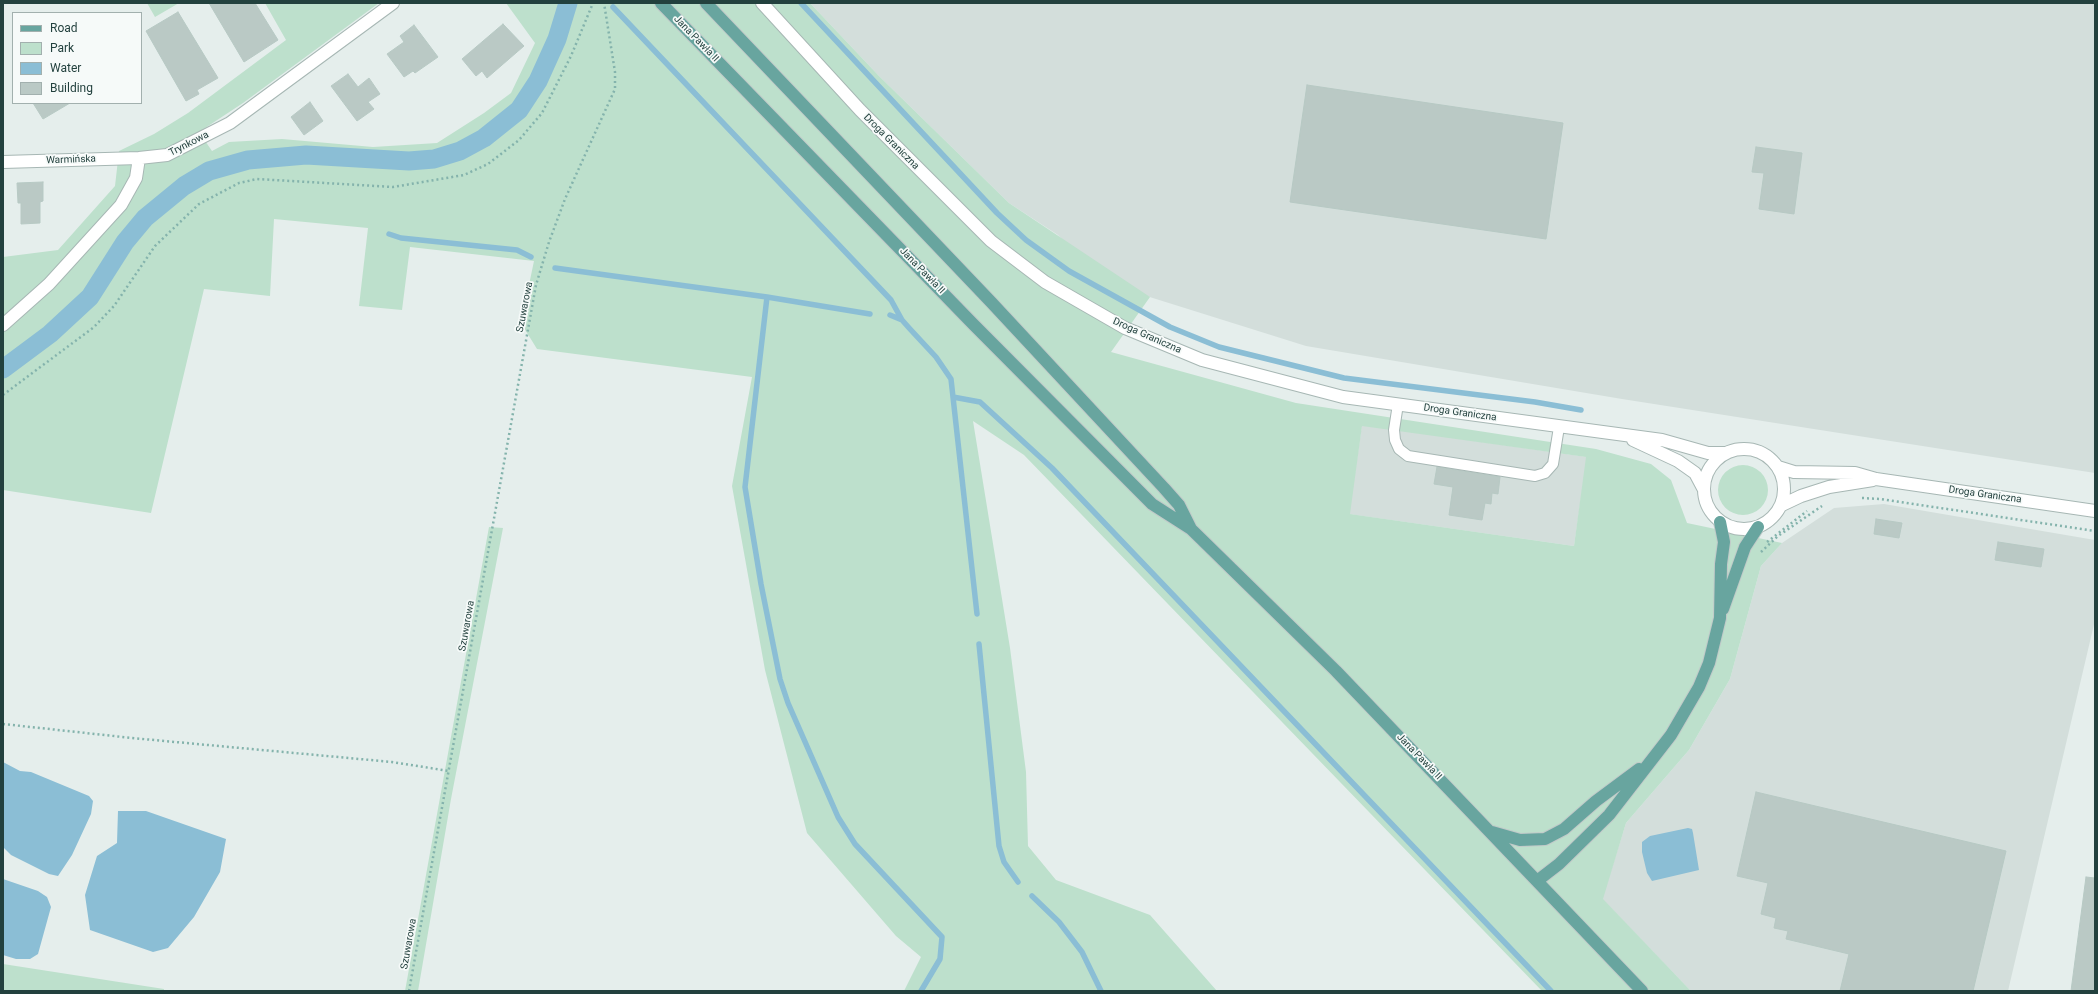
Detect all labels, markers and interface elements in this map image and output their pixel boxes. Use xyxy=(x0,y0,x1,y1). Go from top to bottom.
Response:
legend xyxy=(12,12,142,104)
street label: Jana Pawła II xyxy=(671,13,721,65)
text: Road xyxy=(50,21,78,35)
text: Park xyxy=(50,41,74,55)
text: Water xyxy=(50,61,81,75)
text: Building xyxy=(50,81,93,95)
street label: Droga Graniczna xyxy=(861,112,921,172)
street label: Trynkowa xyxy=(167,129,211,159)
street label: Warmińska xyxy=(46,153,96,167)
street label: Jana Pawła II xyxy=(897,245,947,297)
street label: Szuwarowa xyxy=(514,281,536,333)
street label: Droga Graniczna xyxy=(1111,316,1183,356)
street label: Droga Graniczna xyxy=(1423,402,1497,424)
street label: Droga Graniczna xyxy=(1948,484,2022,506)
street label: Szuwarowa xyxy=(457,600,477,652)
street label: Jana Pawła II xyxy=(1394,731,1444,783)
street label: Szuwarowa xyxy=(399,918,419,970)

